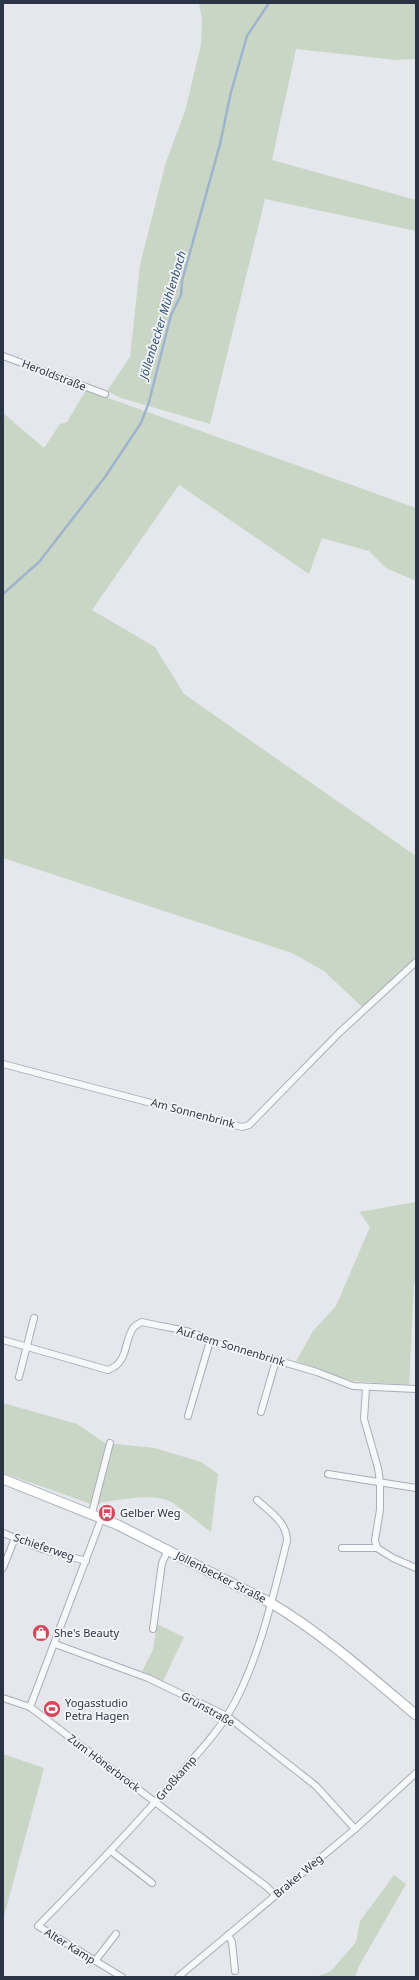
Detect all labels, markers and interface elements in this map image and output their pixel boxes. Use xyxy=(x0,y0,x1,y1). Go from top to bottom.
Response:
water label: Jöllenbecker Mühlenbach xyxy=(134,249,190,383)
street label: Heroldstraße xyxy=(20,355,89,394)
street label: Am Sonnenbrink xyxy=(150,1094,237,1131)
street label: Auf dem Sonnenbrink xyxy=(175,1322,287,1369)
bus stop icon: Gelber Weg xyxy=(97,1503,117,1523)
place label: Gelber Weg xyxy=(120,1505,180,1520)
street label: Schieferweg xyxy=(12,1529,77,1564)
street label: Jöllenbecker Straße xyxy=(173,1547,269,1606)
shop icon: She's Beauty xyxy=(31,1623,51,1643)
place label: She's Beauty xyxy=(54,1625,119,1640)
street label: Grünstraße xyxy=(179,1688,238,1729)
place label: Yogasstudio Petra Hagen xyxy=(65,1695,129,1723)
sports icon: Yogasstudio Petra Hagen xyxy=(42,1699,62,1719)
street label: Zum Hönerbrock xyxy=(65,1730,144,1795)
street label: Großkamp xyxy=(152,1752,199,1803)
street label: Braker Weg xyxy=(270,1851,326,1901)
street label: Alter Kamp xyxy=(42,1924,99,1967)

